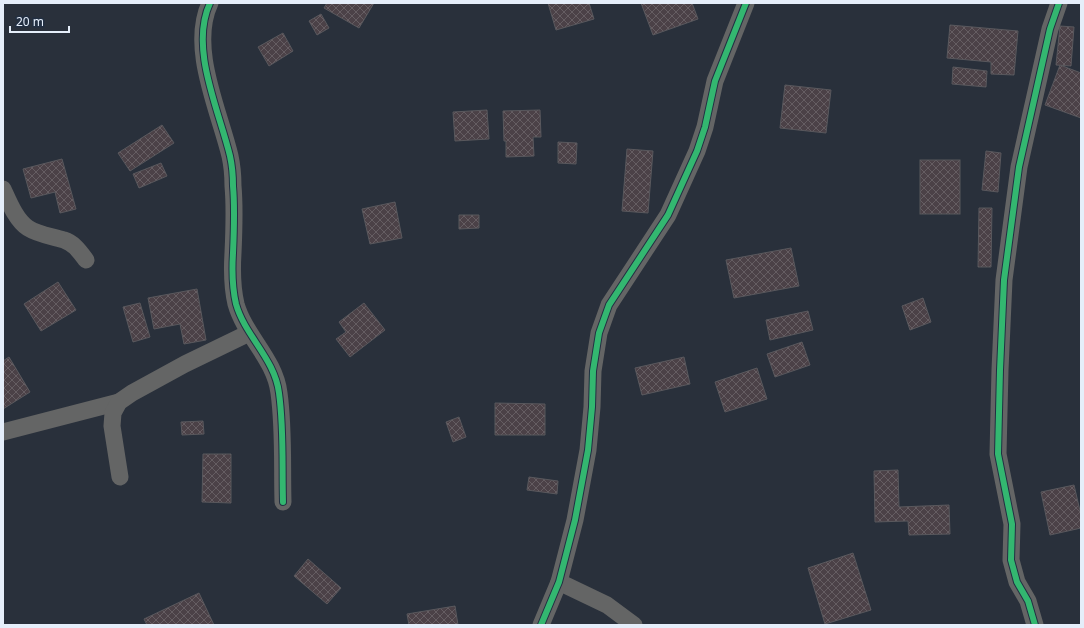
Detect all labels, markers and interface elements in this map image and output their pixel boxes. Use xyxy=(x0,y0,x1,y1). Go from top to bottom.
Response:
scale bar xyxy=(10,8,69,34)
text: 20 m xyxy=(16,13,44,30)

